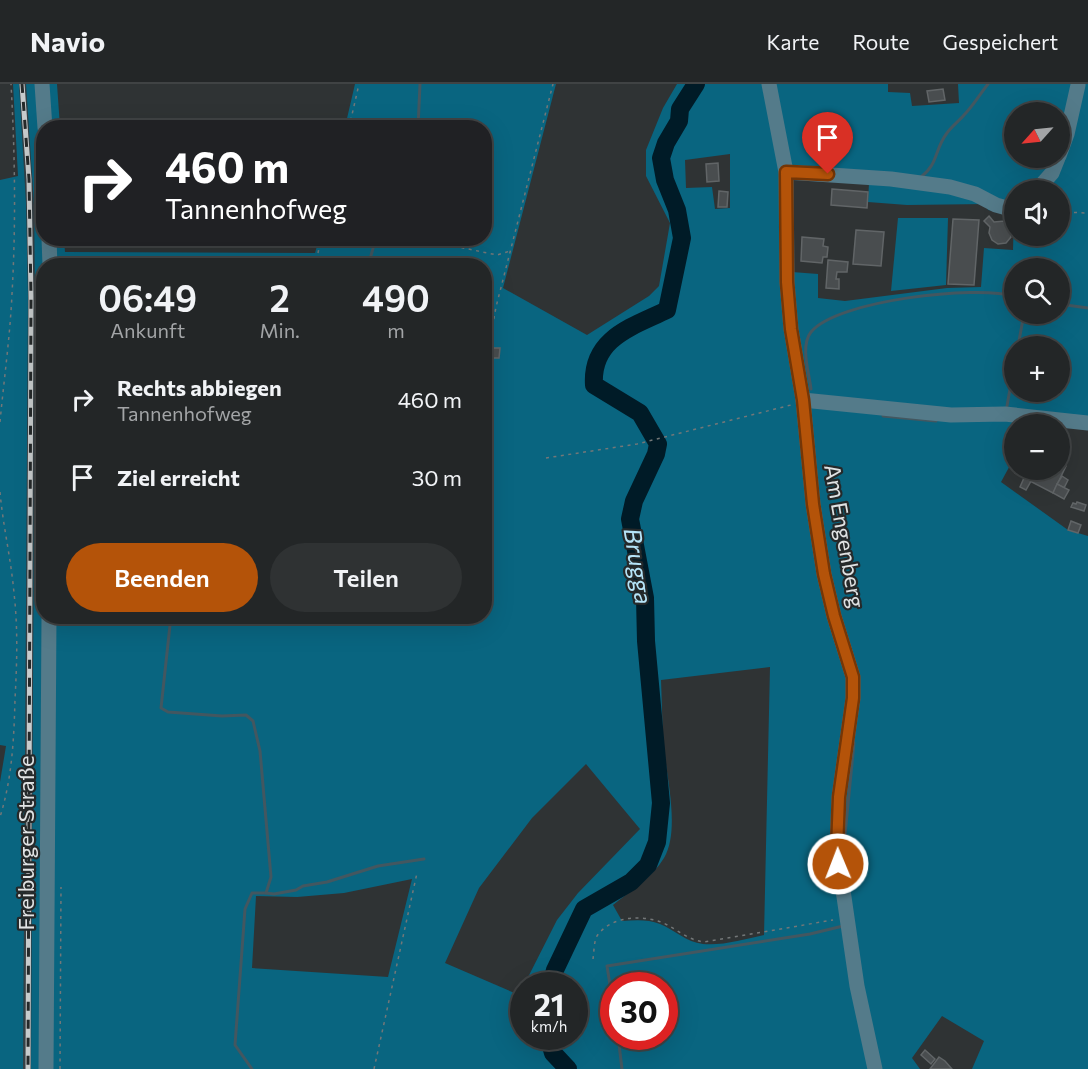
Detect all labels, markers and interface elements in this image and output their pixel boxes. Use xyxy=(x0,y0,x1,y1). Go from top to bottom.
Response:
text: Navio xyxy=(30,24,105,58)
text: Karte xyxy=(766,29,819,54)
text: Route xyxy=(852,29,910,54)
text: Gespeichert xyxy=(943,29,1058,54)
north arrow xyxy=(1004,102,1070,168)
map controls xyxy=(1004,102,1070,480)
pin xyxy=(802,112,853,174)
icon: arrive xyxy=(811,121,844,154)
text: 460 m xyxy=(165,140,289,192)
icon: right xyxy=(66,144,144,222)
button: sound xyxy=(1004,180,1070,246)
text: Tannenhofweg xyxy=(165,192,347,225)
button: search xyxy=(1004,258,1070,324)
text: 06:49 xyxy=(98,275,197,319)
text: 2 xyxy=(269,275,290,319)
text: 490 xyxy=(362,275,430,319)
text: Ankunft xyxy=(110,318,185,342)
text: Min. xyxy=(259,318,300,342)
text: m xyxy=(387,318,405,342)
button: + xyxy=(1004,336,1070,402)
text: Rechts abbiegen xyxy=(117,374,282,401)
icon: right xyxy=(66,383,99,416)
text: 460 m xyxy=(398,386,462,413)
text: Tannenhofweg xyxy=(117,401,252,425)
button: − xyxy=(1004,414,1070,480)
icon: arrive xyxy=(66,461,99,494)
street label: Am Engenberg xyxy=(819,462,871,610)
text: Ziel erreicht xyxy=(117,464,240,491)
text: 30 m xyxy=(412,464,462,491)
water label: Brugga xyxy=(619,526,659,606)
button: Beenden xyxy=(66,543,258,612)
button: Teilen xyxy=(270,543,462,612)
street label: Freiburger Straße xyxy=(12,755,39,931)
position arrow xyxy=(806,832,870,896)
speed limit sign: 30 xyxy=(600,972,678,1050)
text: 21 xyxy=(534,985,564,1022)
text: km/h xyxy=(531,1017,567,1035)

